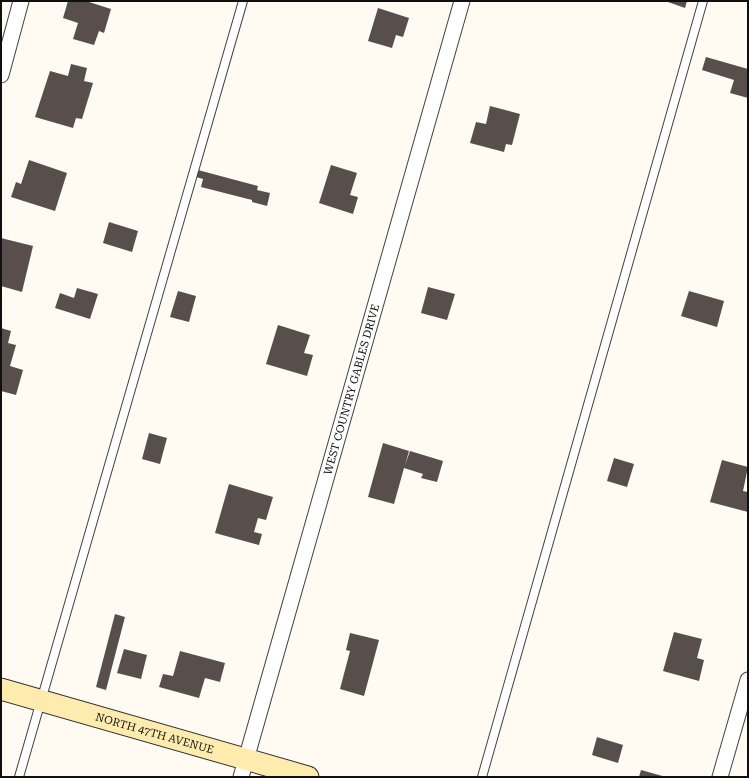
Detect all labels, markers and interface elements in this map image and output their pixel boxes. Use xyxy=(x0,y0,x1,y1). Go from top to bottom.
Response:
street label: WEST COUNTRY GABLES DRIVE xyxy=(321,303,382,476)
street label: NORTH 47TH AVENUE xyxy=(94,710,215,756)

